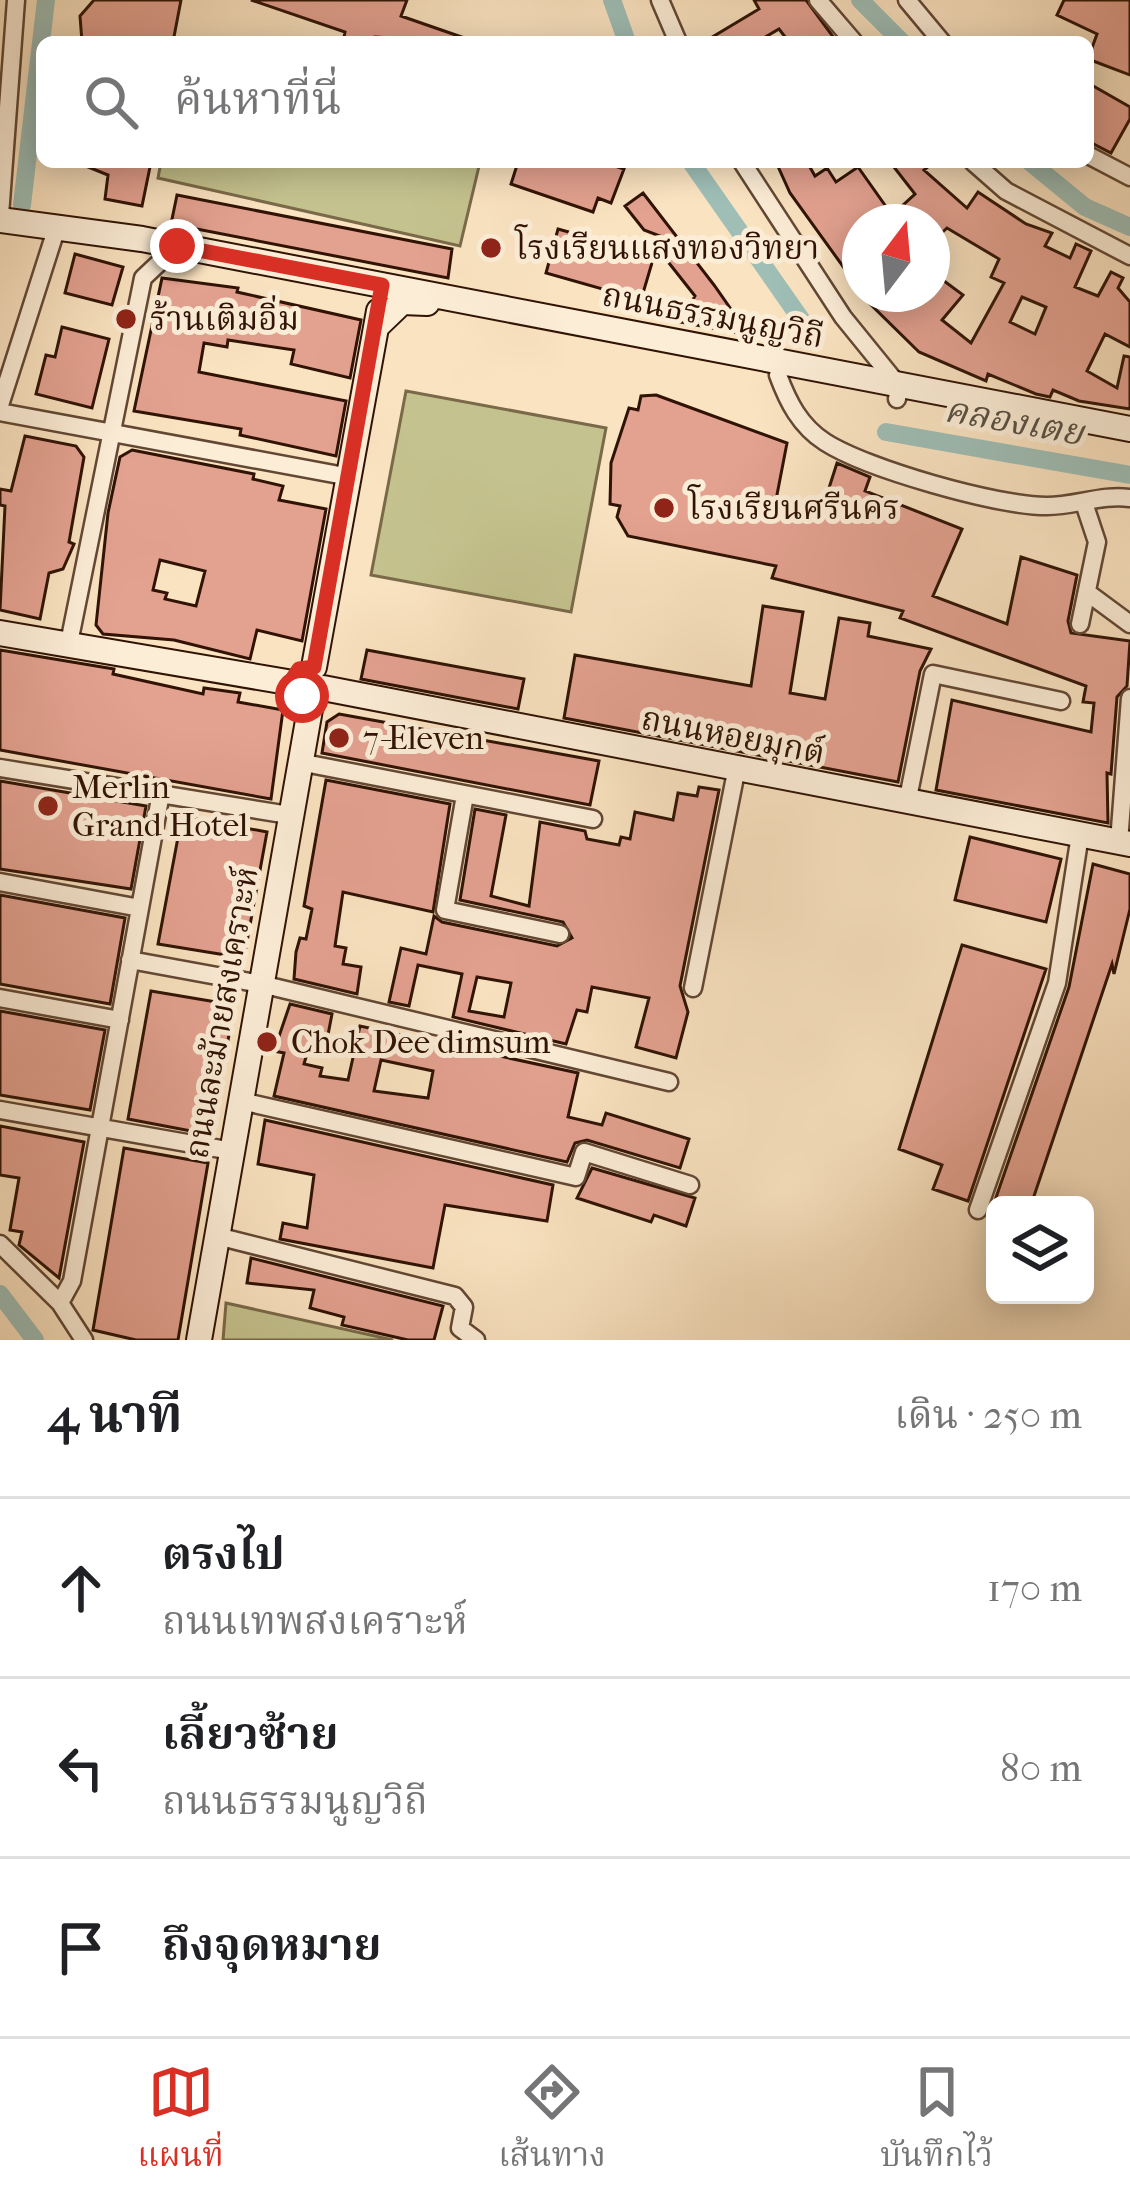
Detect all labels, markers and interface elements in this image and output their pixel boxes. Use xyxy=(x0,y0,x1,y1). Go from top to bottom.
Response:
search box xyxy=(36,36,1094,168)
icon: search xyxy=(78,69,144,135)
text: ค้นหาที่นี่ xyxy=(174,73,342,126)
north arrow xyxy=(842,204,950,312)
route end xyxy=(150,219,204,273)
place label: โรงเรียนแสงทองวิทยา xyxy=(514,224,819,268)
marker: โรงเรียนแสงทองวิทยา xyxy=(478,235,504,261)
street label: ถนนธรรมนูญวิถี xyxy=(599,275,827,359)
place label: ร้านเติมอิ่ม xyxy=(150,295,299,339)
marker: ร้านเติมอิ่ม xyxy=(113,306,139,332)
water label: คลองเตย xyxy=(941,388,1089,454)
place label: โรงเรียนศรีนคร xyxy=(687,484,899,528)
marker: โรงเรียนศรีนคร xyxy=(651,495,677,521)
route start xyxy=(275,669,329,723)
street label: ถนนหอยมุกต์ xyxy=(638,699,828,775)
place label: 7-Eleven xyxy=(363,719,484,758)
marker: 7-Eleven xyxy=(326,725,352,751)
place label: Merlin Grand Hotel xyxy=(72,768,248,845)
marker: Merlin Grand Hotel xyxy=(35,793,61,819)
street label: ถนนละม้ายสงเคราะห์ xyxy=(176,864,267,1162)
place label: Chok Dee dimsum xyxy=(291,1023,551,1062)
marker: Chok Dee dimsum xyxy=(254,1029,280,1055)
map controls xyxy=(986,1196,1094,1304)
button: layers xyxy=(986,1196,1094,1304)
text: 4 นาที xyxy=(48,1385,182,1445)
text: เดิน · 250 m xyxy=(894,1392,1082,1438)
text: ตรงไป xyxy=(162,1528,285,1581)
icon: ahead xyxy=(48,1555,114,1621)
text: 170 m xyxy=(987,1565,1082,1611)
text: ถนนเทพสงเคราะห์ xyxy=(162,1598,467,1644)
text: เลี้ยวซ้าย xyxy=(162,1708,338,1761)
icon: left xyxy=(48,1735,114,1801)
text: 80 m xyxy=(1000,1745,1082,1791)
text: ถนนธรรมนูญวิถี xyxy=(162,1778,428,1824)
icon: arrive xyxy=(48,1915,114,1981)
text: ถึงจุดหมาย xyxy=(162,1919,382,1972)
tab: แผนที่ xyxy=(137,2059,224,2184)
tab: เส้นทาง xyxy=(498,2059,606,2184)
tab: บันทึกไว้ xyxy=(880,2059,993,2184)

